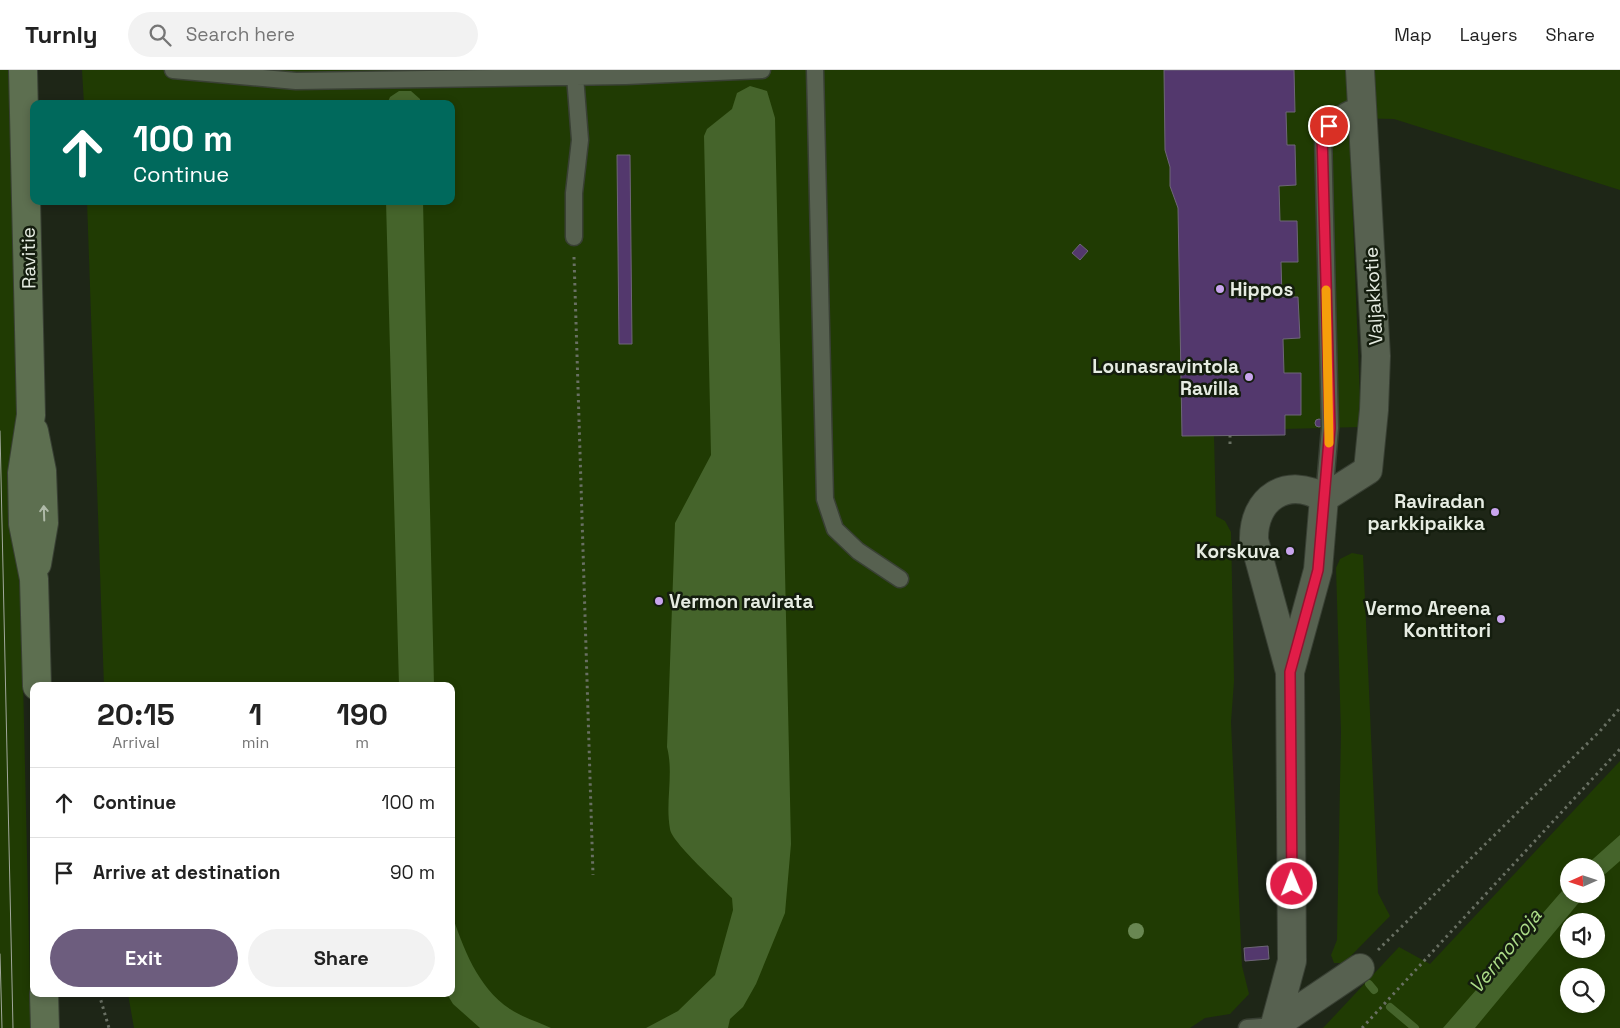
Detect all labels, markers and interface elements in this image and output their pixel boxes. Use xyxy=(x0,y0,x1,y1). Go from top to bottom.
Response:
search box xyxy=(128,12,478,57)
text: Turnly xyxy=(25,19,98,50)
icon: search xyxy=(146,21,174,49)
text: Search here xyxy=(186,22,295,47)
text: Map xyxy=(1394,23,1432,46)
text: Layers xyxy=(1460,23,1517,46)
text: Share xyxy=(1545,23,1595,46)
pin xyxy=(1308,105,1350,147)
icon: arrive xyxy=(1315,112,1343,140)
text: 100 m xyxy=(133,117,233,161)
icon: ahead xyxy=(50,120,115,185)
text: Continue xyxy=(133,160,229,188)
street label: Ravitie xyxy=(15,227,42,289)
street label: Valjakkotie xyxy=(1358,246,1389,346)
place label: Hippos xyxy=(1230,277,1293,302)
marker: Hippos xyxy=(1214,283,1226,295)
place label: Lounasravintola Ravilla xyxy=(1092,354,1239,401)
marker: Lounasravintola Ravilla xyxy=(1243,371,1255,383)
place label: Raviradan parkkipaikka xyxy=(1368,489,1485,536)
one-way arrow xyxy=(39,505,49,522)
marker: Raviradan parkkipaikka xyxy=(1489,506,1501,518)
place label: Korskuva xyxy=(1196,539,1280,564)
marker: Korskuva xyxy=(1284,545,1296,557)
place label: Vermon ravirata xyxy=(669,589,814,614)
marker: Vermon ravirata xyxy=(653,595,665,607)
place label: Vermo Areena Konttitori xyxy=(1365,596,1491,643)
marker: Vermo Areena Konttitori xyxy=(1495,613,1507,625)
text: 20:15 xyxy=(97,695,175,734)
text: 1 xyxy=(249,695,262,734)
text: 190 xyxy=(336,695,388,734)
text: Arrival xyxy=(112,732,160,753)
text: min xyxy=(242,732,269,753)
text: m xyxy=(355,732,369,753)
icon: ahead xyxy=(50,789,78,817)
text: Continue xyxy=(93,790,176,815)
text: 100 m xyxy=(381,790,435,815)
position arrow xyxy=(1265,857,1317,909)
north arrow xyxy=(1560,858,1605,902)
map controls xyxy=(1560,858,1605,1013)
icon: arrive xyxy=(50,859,78,887)
text: Arrive at destination xyxy=(93,860,281,885)
text: 90 m xyxy=(390,860,435,885)
water label: Vermonoja xyxy=(1463,903,1547,999)
button: sound xyxy=(1560,913,1605,958)
button: Exit xyxy=(50,929,238,987)
button: Share xyxy=(248,929,435,987)
button: search xyxy=(1560,968,1605,1013)

